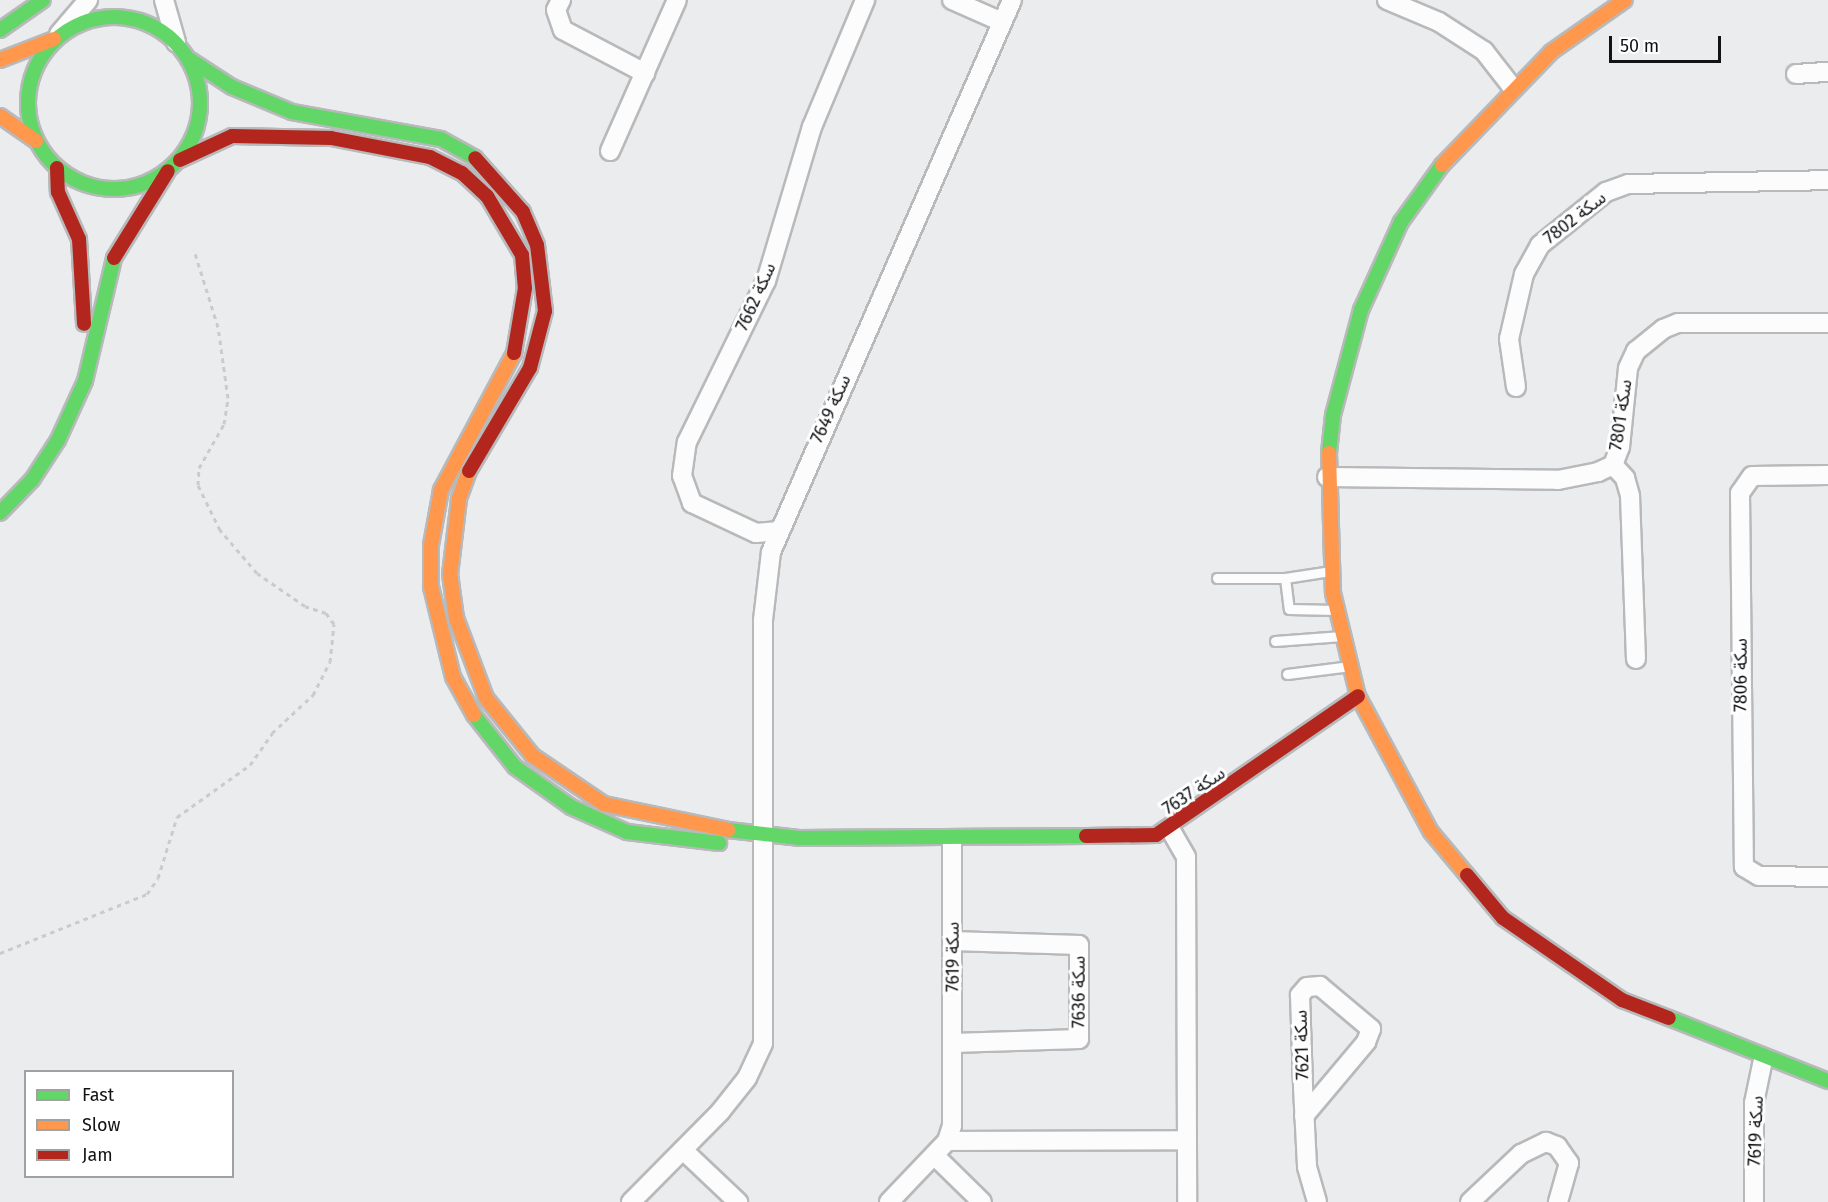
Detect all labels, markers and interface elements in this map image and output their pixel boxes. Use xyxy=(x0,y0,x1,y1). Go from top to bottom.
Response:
scale bar xyxy=(1612,24,1724,62)
text: 50 m xyxy=(1620,35,1659,57)
street label: سكة 7802 xyxy=(1540,187,1610,249)
street label: سكة 7662 xyxy=(731,260,781,334)
street label: سكة 7649 xyxy=(806,371,856,447)
street label: سكة 7801 xyxy=(1605,378,1637,452)
street label: سكة 7806 xyxy=(1730,638,1752,712)
street label: سكة 7637 xyxy=(1159,762,1229,820)
street label: سكة 7619 xyxy=(942,922,964,992)
street label: سكة 7636 xyxy=(1068,956,1090,1028)
street label: سكة 7621 xyxy=(1290,1010,1314,1080)
legend xyxy=(24,1070,234,1178)
text: Fast xyxy=(82,1084,114,1106)
street label: سكة 7619 xyxy=(1744,1095,1768,1167)
text: Slow xyxy=(82,1114,120,1136)
text: Jam xyxy=(82,1144,113,1166)

